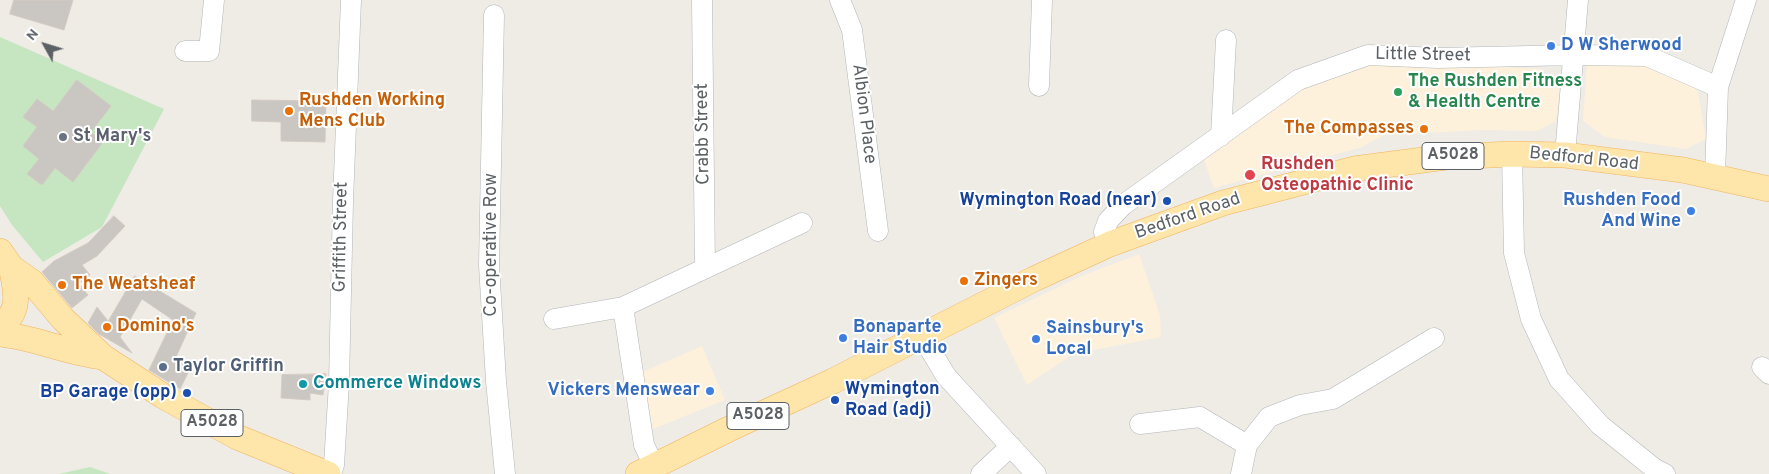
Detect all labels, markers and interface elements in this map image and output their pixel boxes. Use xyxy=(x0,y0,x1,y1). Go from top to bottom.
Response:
north arrow xyxy=(20,20,70,70)
text: N xyxy=(23,26,43,45)
place label: D W Sherwood xyxy=(1561,35,1682,57)
marker: D W Sherwood xyxy=(1545,40,1557,52)
street label: Little Street xyxy=(1375,44,1471,68)
street label: Albion Place xyxy=(846,63,880,165)
place label: The Rushden Fitness & Health Centre xyxy=(1408,71,1582,114)
street label: Crabb Street xyxy=(692,83,716,185)
marker: The Rushden Fitness & Health Centre xyxy=(1392,86,1404,98)
place label: Rushden Working Mens Club xyxy=(299,90,445,132)
marker: Rushden Working Mens Club xyxy=(283,105,295,117)
place label: The Compasses xyxy=(1284,118,1414,140)
marker: The Compasses xyxy=(1418,123,1430,135)
place label: St Mary's xyxy=(73,126,151,148)
marker: St Mary's xyxy=(57,131,69,143)
road number: A5028 xyxy=(1422,142,1484,170)
street label: Bedford Road xyxy=(1528,144,1640,176)
place label: Rushden Osteopathic Clinic xyxy=(1261,154,1414,196)
marker: Rushden Osteopathic Clinic xyxy=(1243,168,1257,182)
street label: Co-operative Row xyxy=(481,173,503,317)
street label: Griffith Street xyxy=(330,181,354,293)
street label: Bedford Road xyxy=(1132,189,1244,245)
place label: Wymington Road (near) xyxy=(960,190,1157,212)
place label: Rushden Food And Wine xyxy=(1563,190,1681,232)
marker: Wymington Road (near) xyxy=(1161,195,1173,207)
marker: Rushden Food And Wine xyxy=(1685,205,1697,217)
place label: Zingers xyxy=(974,270,1038,292)
place label: The Weatsheaf xyxy=(72,274,195,296)
marker: Zingers xyxy=(958,275,970,287)
marker: The Weatsheaf xyxy=(56,279,68,291)
place label: Domino's xyxy=(117,316,195,338)
place label: Bonaparte Hair Studio xyxy=(853,317,947,359)
place label: Sainsbury's Local xyxy=(1046,318,1144,360)
marker: Domino's xyxy=(101,321,113,333)
marker: Bonaparte Hair Studio xyxy=(837,332,849,344)
marker: Sainsbury's Local xyxy=(1030,333,1042,345)
place label: Taylor Griffin xyxy=(173,356,284,378)
marker: Taylor Griffin xyxy=(157,361,169,373)
place label: Commerce Windows xyxy=(313,373,481,395)
marker: Commerce Windows xyxy=(297,378,309,390)
place label: Wymington Road (adj) xyxy=(845,379,940,422)
place label: Vickers Menswear xyxy=(548,380,700,402)
place label: BP Garage (opp) xyxy=(40,382,177,404)
marker: Vickers Menswear xyxy=(704,385,716,397)
marker: BP Garage (opp) xyxy=(181,387,193,399)
marker: Wymington Road (adj) xyxy=(829,394,841,406)
road number: A5028 xyxy=(727,402,789,430)
road number: A5028 xyxy=(181,409,243,436)

